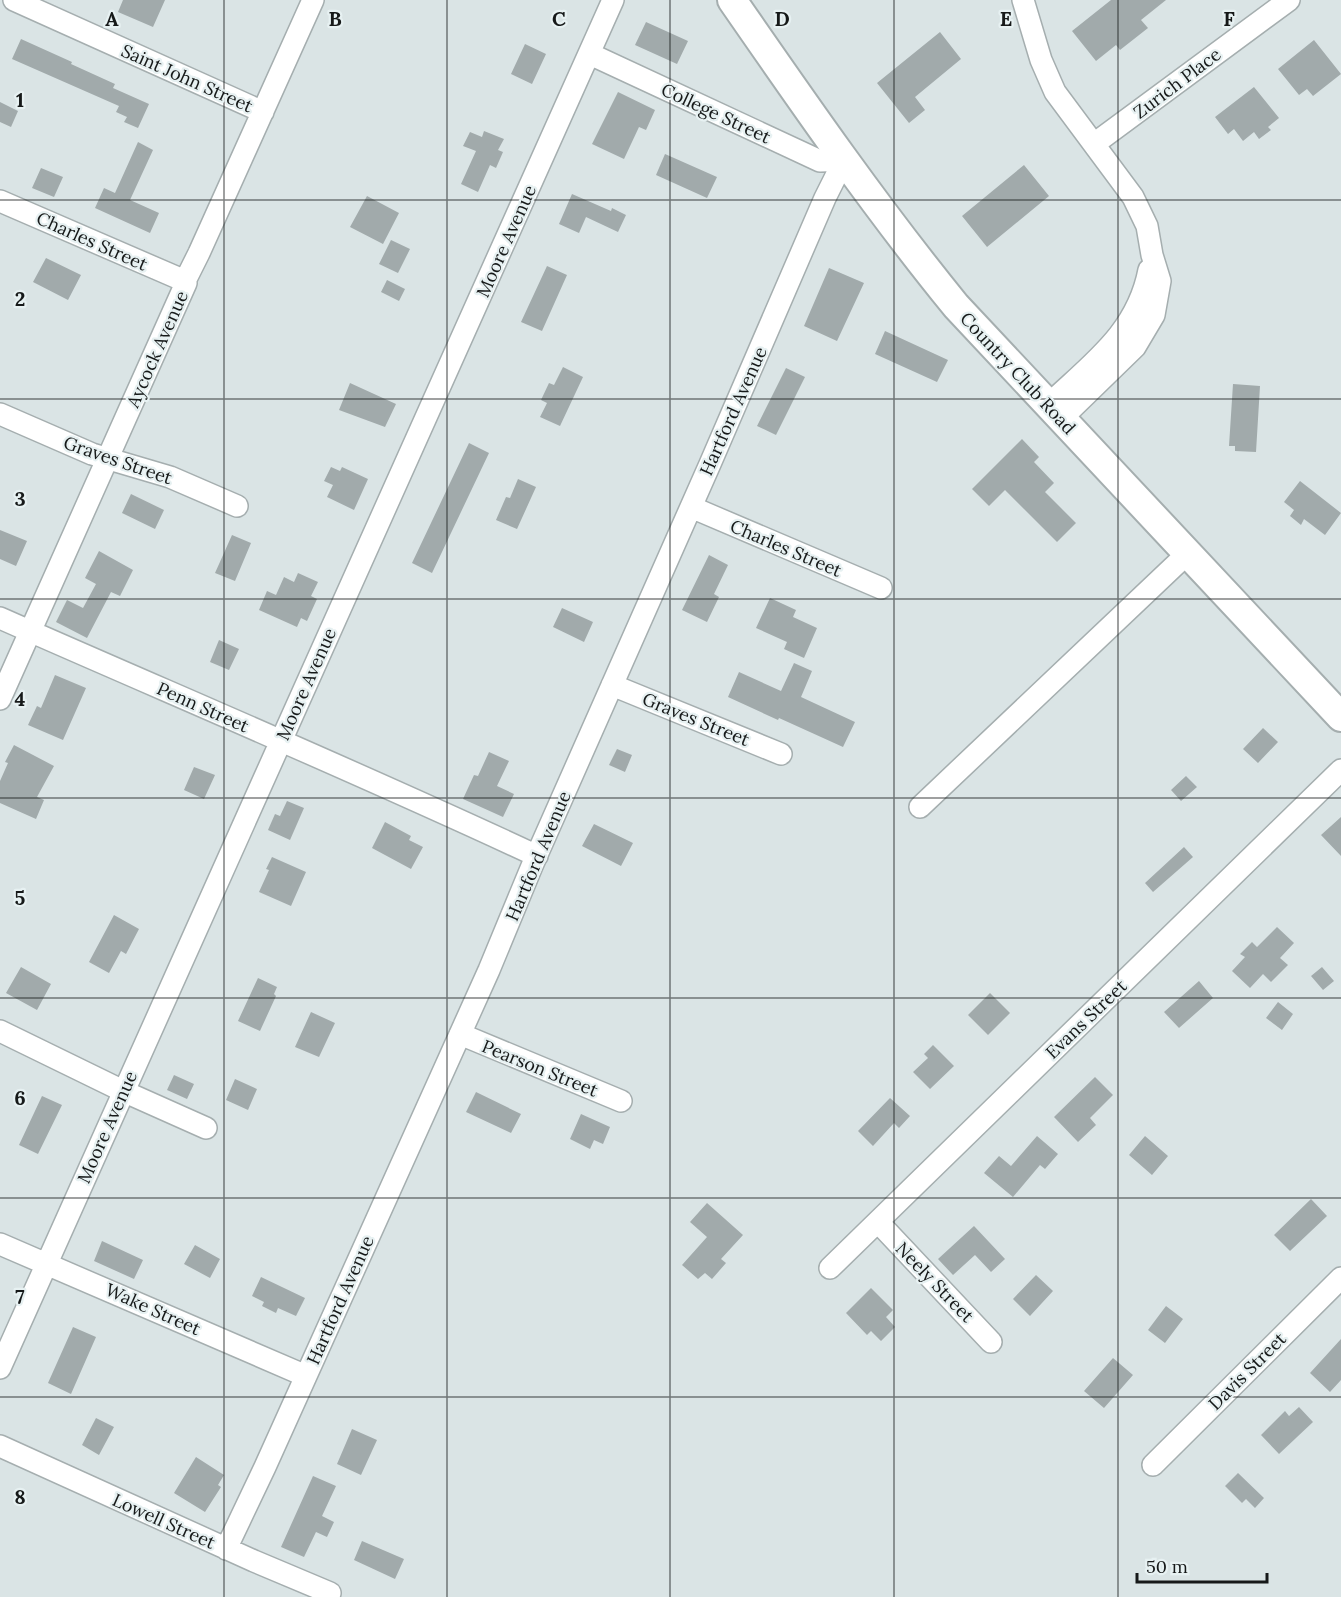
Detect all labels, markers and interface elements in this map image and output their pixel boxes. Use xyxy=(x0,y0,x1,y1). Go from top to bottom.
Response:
text: A xyxy=(105,6,119,31)
text: B xyxy=(328,6,342,31)
text: C xyxy=(552,6,566,31)
text: D xyxy=(774,6,790,31)
text: E xyxy=(1000,6,1012,31)
text: F xyxy=(1223,6,1235,31)
street label: Saint John Street xyxy=(118,39,256,117)
street label: Zurich Place xyxy=(1129,42,1226,123)
street label: College Street xyxy=(658,78,774,148)
text: 1 xyxy=(16,87,24,112)
street label: Moore Avenue xyxy=(471,181,541,301)
street label: Charles Street xyxy=(33,206,151,276)
text: 2 xyxy=(15,286,25,311)
street label: Aycock Avenue xyxy=(121,287,193,412)
street label: Country Club Road xyxy=(955,307,1081,439)
street label: Hartford Avenue xyxy=(694,343,772,479)
street label: Graves Street xyxy=(61,431,175,489)
text: 3 xyxy=(14,486,26,511)
street label: Charles Street xyxy=(727,514,845,582)
street label: Moore Avenue xyxy=(271,624,341,744)
street label: Penn Street xyxy=(154,677,253,737)
text: 4 xyxy=(15,686,26,711)
street label: Graves Street xyxy=(639,687,753,751)
street label: Hartford Avenue xyxy=(500,787,576,924)
text: 5 xyxy=(15,885,26,910)
street label: Evans Street xyxy=(1041,974,1132,1063)
street label: Pearson Street xyxy=(479,1034,601,1102)
street label: Moore Avenue xyxy=(72,1067,142,1187)
text: 6 xyxy=(14,1085,26,1110)
street label: Hartford Avenue xyxy=(301,1232,379,1368)
street label: Neely Street xyxy=(891,1237,979,1327)
street label: Wake Street xyxy=(102,1278,204,1340)
text: 7 xyxy=(15,1284,25,1309)
street label: Davis Street xyxy=(1203,1327,1291,1415)
text: 8 xyxy=(14,1484,26,1509)
street label: Lowell Street xyxy=(109,1488,219,1554)
scale bar xyxy=(1137,1546,1268,1584)
text: 50 m xyxy=(1146,1555,1188,1578)

